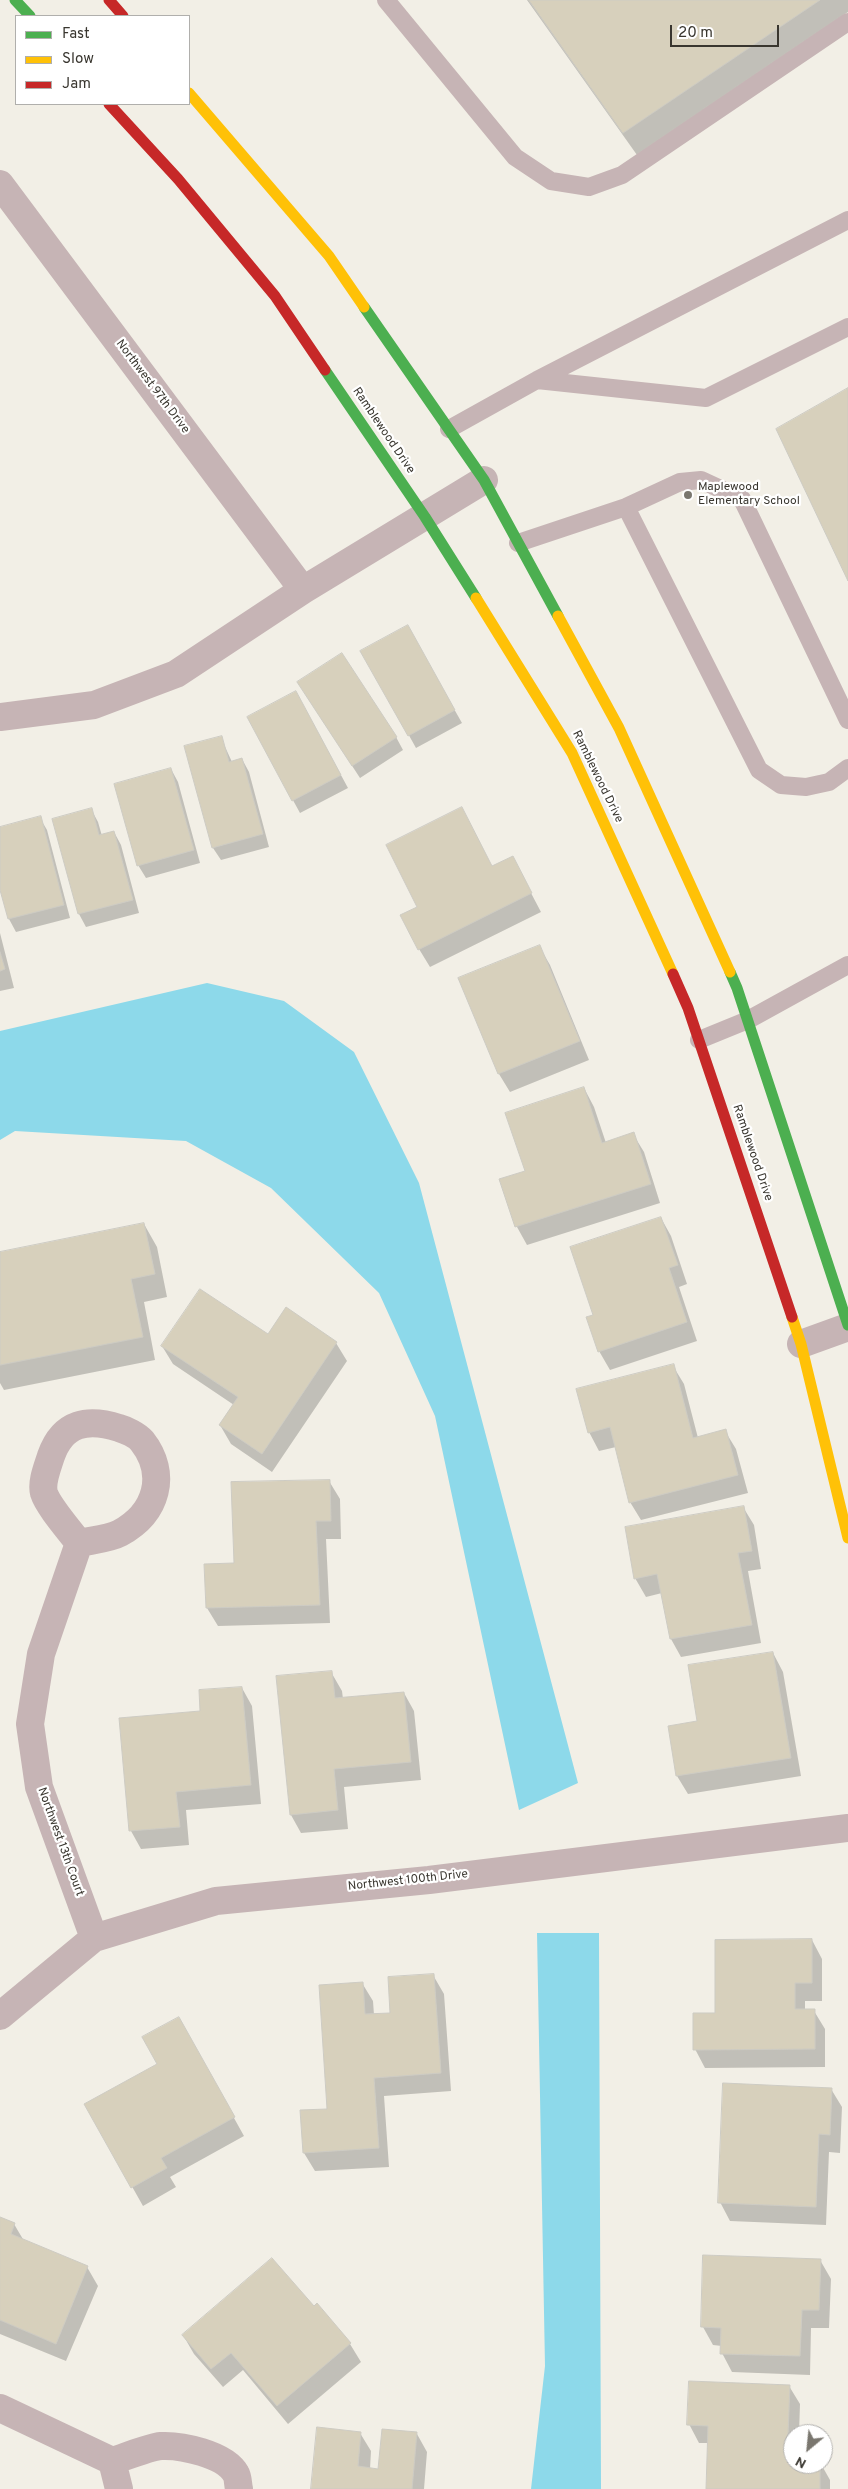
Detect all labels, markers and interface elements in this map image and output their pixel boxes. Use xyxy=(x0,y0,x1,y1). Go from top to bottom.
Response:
legend xyxy=(15,15,190,105)
scale bar xyxy=(673,15,782,47)
text: 20 m xyxy=(678,24,713,43)
text: Fast xyxy=(62,25,90,44)
text: Slow xyxy=(62,50,94,69)
text: Jam xyxy=(62,75,91,94)
street label: Northwest 97th Drive xyxy=(112,337,192,437)
street label: Ramblewood Drive xyxy=(349,385,417,477)
place label: Maplewood Elementary School xyxy=(698,481,800,509)
marker: Maplewood Elementary School xyxy=(682,489,694,501)
street label: Ramblewood Drive xyxy=(568,728,626,826)
street label: Ramblewood Drive xyxy=(729,1103,775,1203)
street label: Northwest 13th Court xyxy=(34,1786,86,1898)
street label: Northwest 100th Drive xyxy=(347,1868,469,1894)
north arrow xyxy=(783,2424,833,2474)
text: N xyxy=(793,2452,810,2472)

